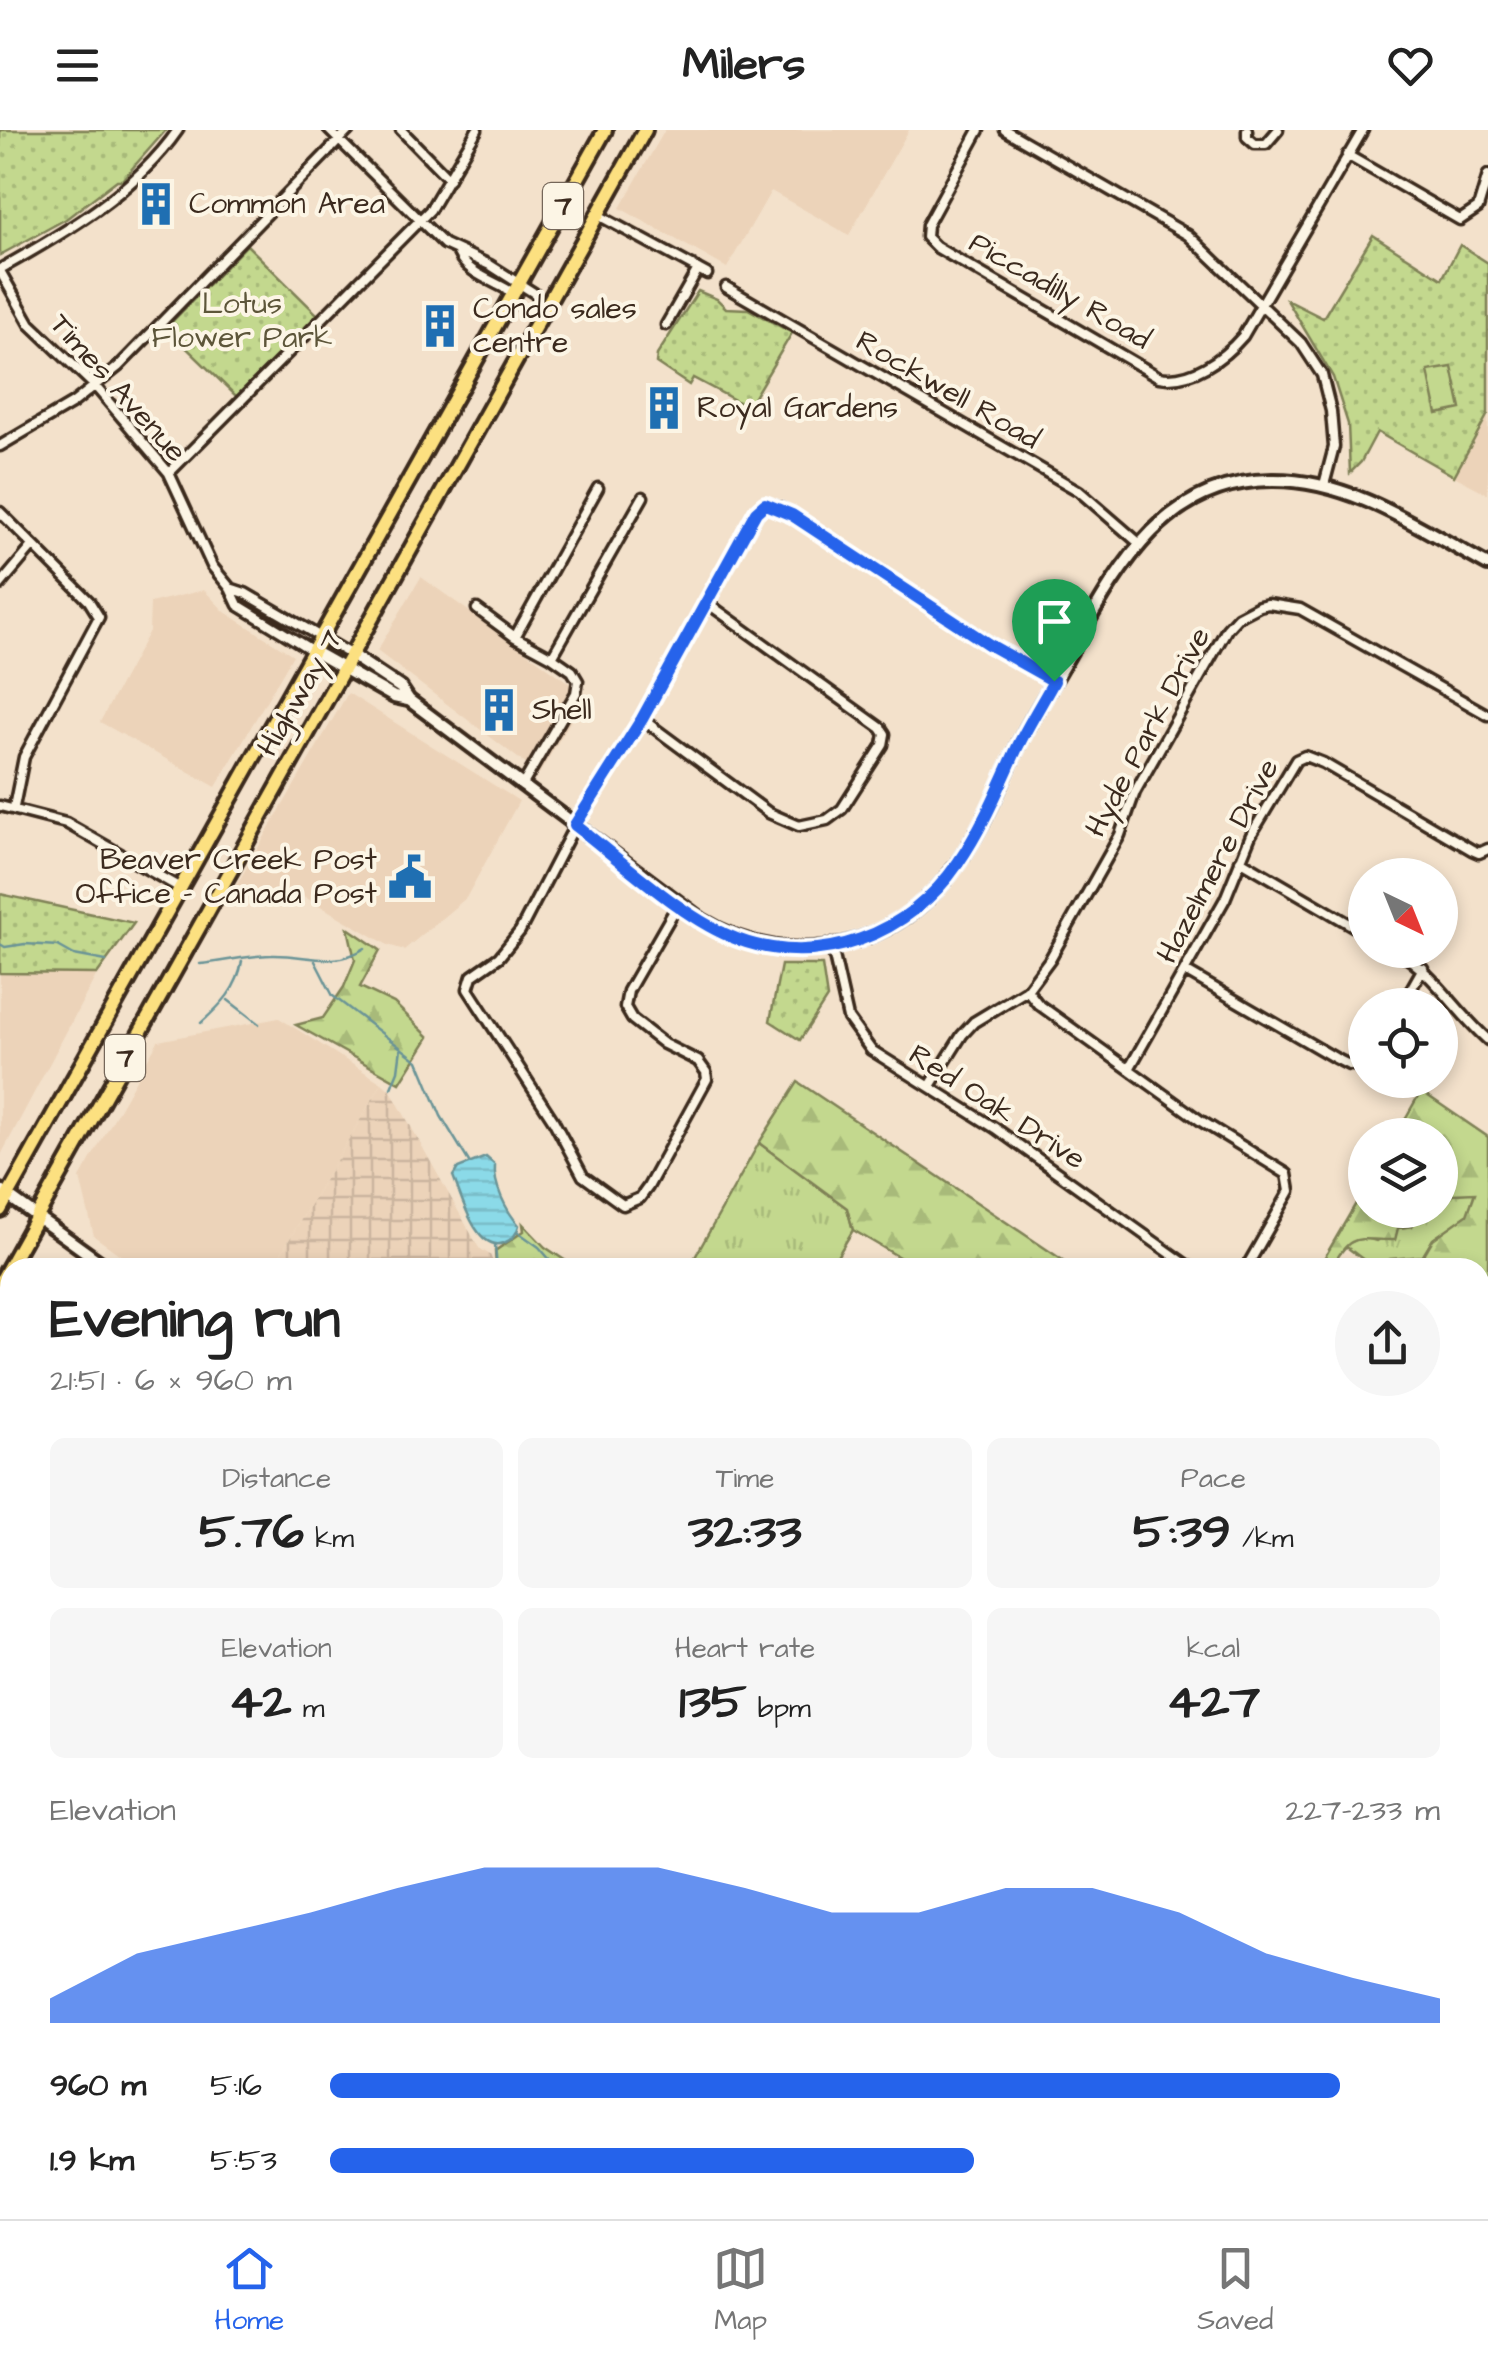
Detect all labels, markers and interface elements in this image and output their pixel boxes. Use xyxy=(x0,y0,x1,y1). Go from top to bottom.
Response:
text: Milers xyxy=(683,34,805,96)
icon: menu xyxy=(50,38,105,93)
icon: heart xyxy=(1383,38,1438,93)
building icon: Common Area xyxy=(132,180,180,228)
place label: Common Area xyxy=(189,183,385,225)
road number: 7 xyxy=(543,183,583,229)
street label: Piccadilly Road xyxy=(961,222,1159,361)
park label: Lotus Flower Park xyxy=(152,283,332,359)
place label: Condo sales centre xyxy=(473,288,637,364)
building icon: Condo sales centre xyxy=(416,302,464,350)
street label: Times Avenue xyxy=(40,304,196,472)
street label: Rockwell Road xyxy=(848,320,1048,460)
building icon: Royal Gardens xyxy=(640,384,688,432)
place label: Royal Gardens xyxy=(697,387,898,430)
pin xyxy=(1012,579,1097,682)
icon: arrive xyxy=(1027,594,1082,649)
street label: Hyde Park Drive xyxy=(1075,620,1222,845)
street label: Highway 7 xyxy=(247,622,354,764)
building icon: Shell xyxy=(475,686,523,734)
place label: Shell xyxy=(532,689,592,731)
street label: Hazelmere Drive xyxy=(1146,751,1290,971)
place label: Beaver Creek Post Office - Canada Post xyxy=(76,839,377,915)
public building icon: Beaver Creek Post Office - Canada Post xyxy=(386,853,434,901)
north arrow xyxy=(1348,858,1458,968)
map controls xyxy=(1348,858,1458,1228)
button: locate xyxy=(1348,988,1458,1098)
street label: Red Oak Drive xyxy=(900,1034,1094,1180)
road number: 7 xyxy=(105,1035,145,1081)
button: layers xyxy=(1348,1118,1458,1228)
text: Evening run xyxy=(50,1282,340,1358)
button: share xyxy=(1335,1291,1440,1396)
text: 21:51 · 6 × 960 m xyxy=(50,1358,292,1403)
text: Distance xyxy=(222,1459,331,1498)
text: Time xyxy=(716,1459,774,1498)
text: Pace xyxy=(1181,1459,1246,1498)
text: 5.76 xyxy=(199,1498,304,1567)
text: 32:33 xyxy=(688,1498,802,1567)
text: 5:39 xyxy=(1133,1498,1231,1567)
text: km xyxy=(304,1519,354,1558)
text: /km xyxy=(1231,1519,1294,1558)
text: Elevation xyxy=(222,1629,332,1668)
text: Heart rate xyxy=(675,1629,815,1668)
text: kcal xyxy=(1187,1629,1240,1668)
text: 42 xyxy=(229,1668,291,1737)
text: 135 xyxy=(679,1668,746,1737)
text: 427 xyxy=(1167,1668,1260,1737)
text: m xyxy=(291,1689,325,1728)
text: bpm xyxy=(746,1689,811,1728)
text: Elevation xyxy=(50,1788,176,1833)
text: 227–233 m xyxy=(1285,1788,1440,1833)
text: 960 m xyxy=(50,2063,146,2108)
text: 5:16 xyxy=(210,2063,262,2108)
text: 1.9 km xyxy=(50,2138,134,2183)
text: 5:53 xyxy=(210,2138,277,2183)
tab: Home xyxy=(215,2241,284,2340)
tab: Map xyxy=(713,2241,768,2340)
tab: Saved xyxy=(1197,2241,1273,2340)

